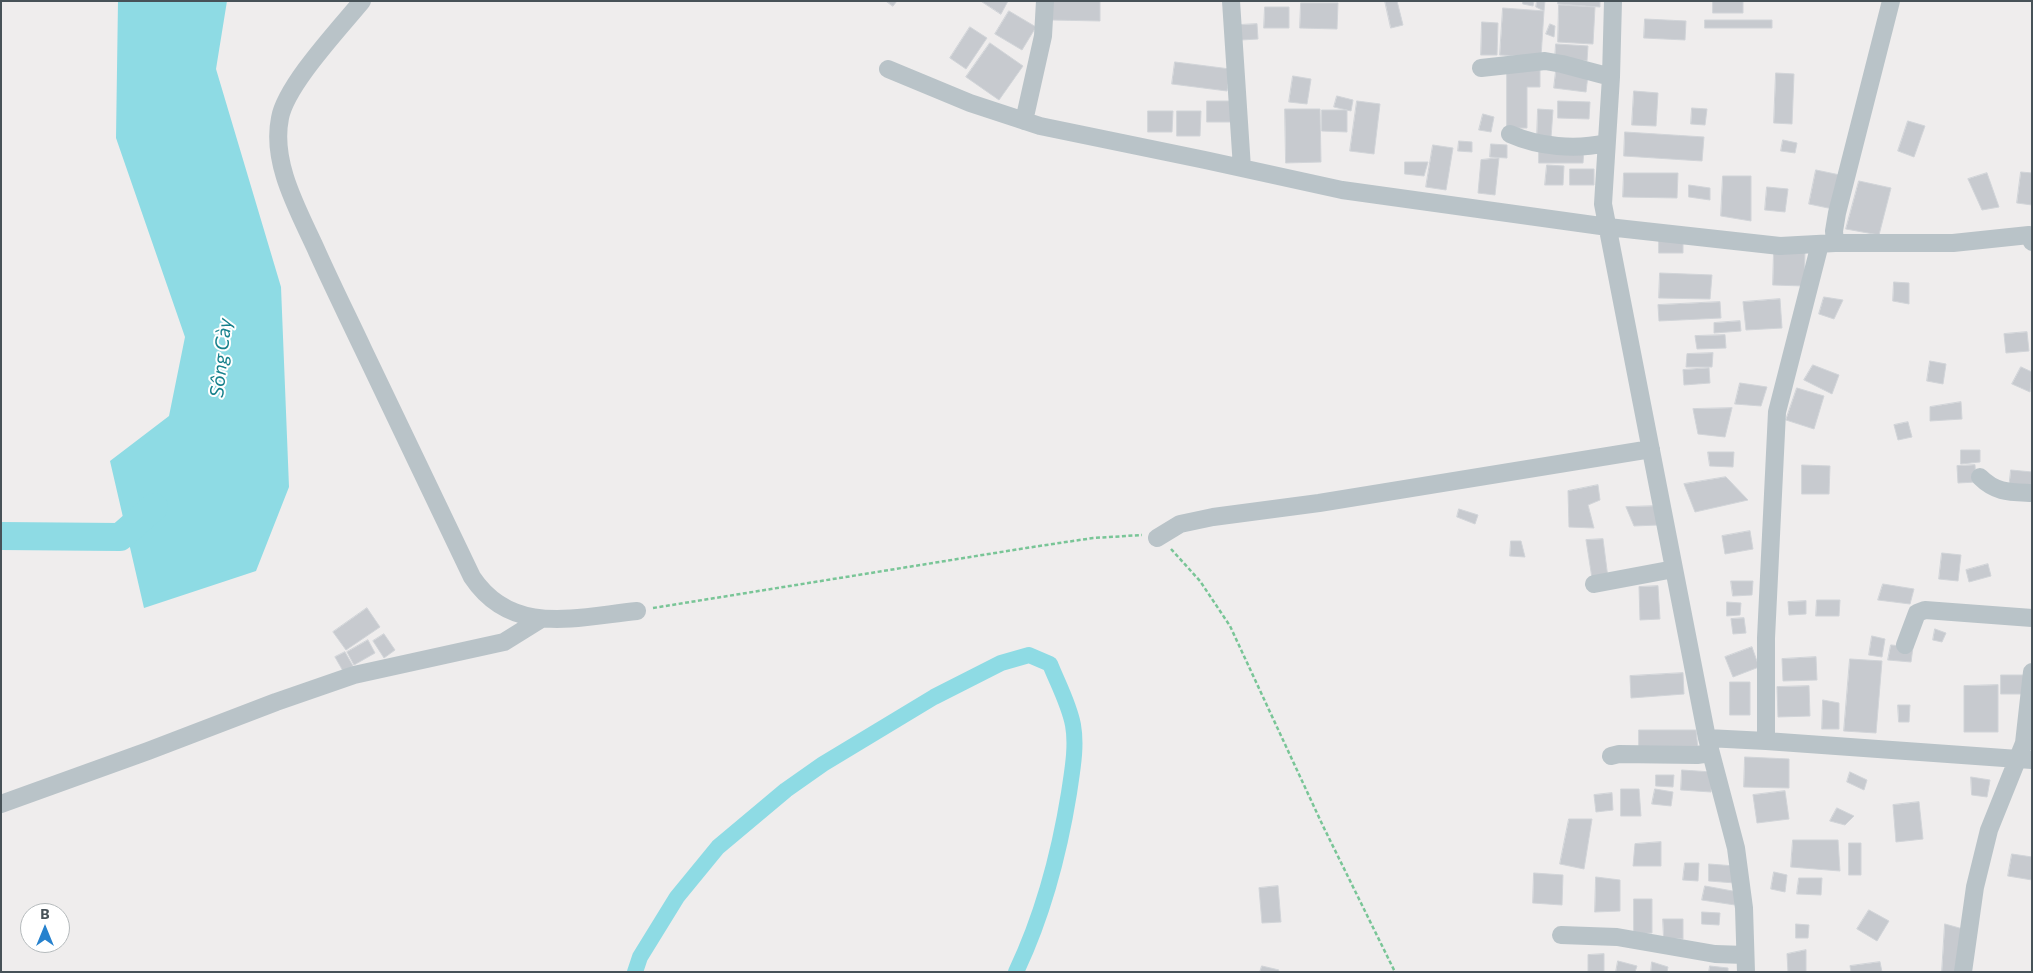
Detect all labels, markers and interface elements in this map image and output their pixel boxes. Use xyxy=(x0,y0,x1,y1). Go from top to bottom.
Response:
water label: Sông Cày xyxy=(206,317,236,399)
north arrow xyxy=(20,903,70,953)
text: B xyxy=(40,905,50,922)

